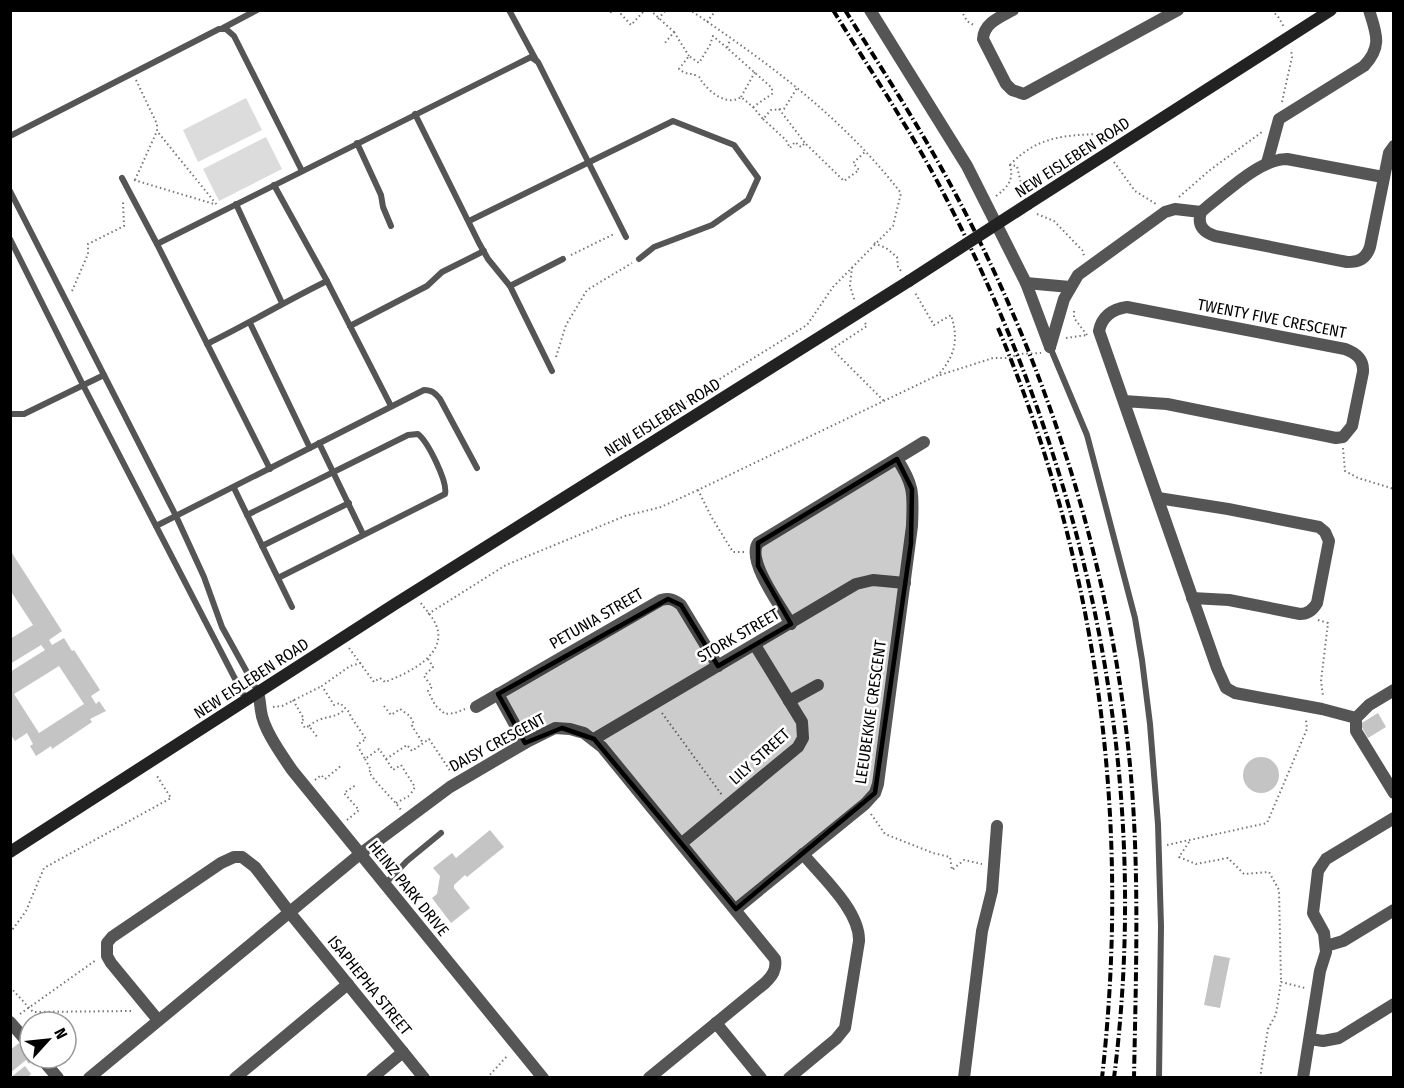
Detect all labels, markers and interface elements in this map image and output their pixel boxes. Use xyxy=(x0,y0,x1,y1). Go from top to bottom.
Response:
street label: NEW EISLEBEN ROAD xyxy=(1011,113,1133,202)
street label: TWENTY FIVE CRESCENT xyxy=(1196,295,1349,342)
street label: NEW EISLEBEN ROAD xyxy=(601,374,724,461)
street label: PETUNIA STREET xyxy=(546,584,647,653)
street label: STORK STREET xyxy=(694,604,783,667)
street label: NEW EISLEBEN ROAD xyxy=(190,634,312,723)
street label: LEEUBEKKIE CRESCENT xyxy=(851,638,890,785)
street label: DAISY CRESCENT xyxy=(446,709,549,776)
street label: LILY STREET xyxy=(725,724,794,788)
street label: HEINZ PARK DRIVE xyxy=(364,837,453,940)
street label: ISAPHEPHA STREET xyxy=(324,932,416,1039)
north arrow xyxy=(18,1010,78,1070)
text: N xyxy=(50,1025,72,1042)

